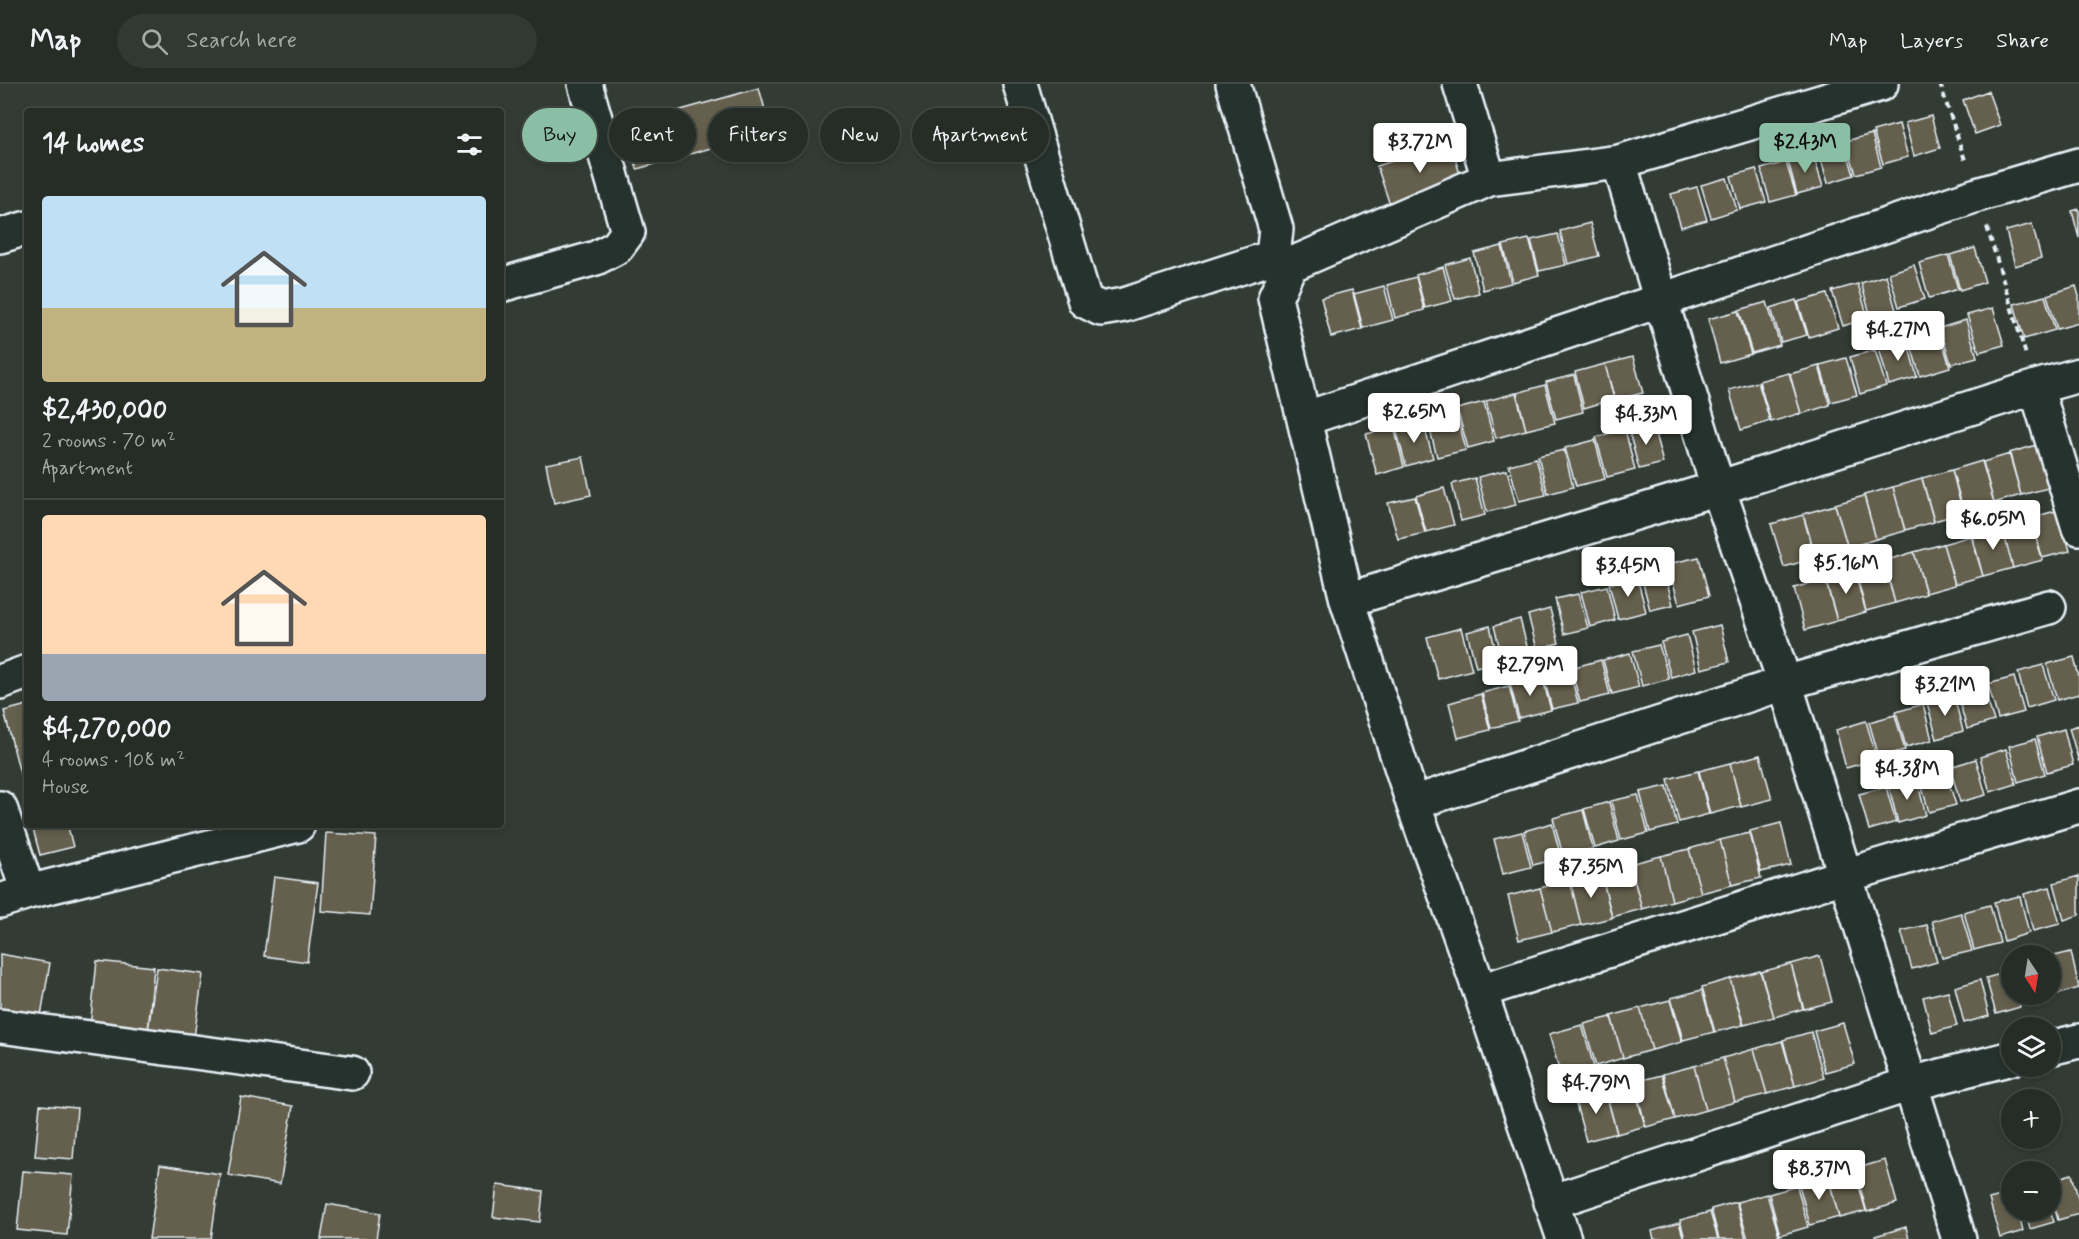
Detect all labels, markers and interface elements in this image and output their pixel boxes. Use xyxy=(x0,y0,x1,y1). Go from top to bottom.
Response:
search box xyxy=(117,14,537,68)
text: Map xyxy=(30,23,81,60)
icon: search xyxy=(138,25,171,58)
text: Search here xyxy=(186,27,297,55)
text: Map xyxy=(1829,27,1867,55)
text: Layers xyxy=(1900,27,1963,55)
text: Share xyxy=(1996,27,2049,55)
chip: Buy xyxy=(522,108,597,162)
chip: Rent xyxy=(609,108,696,162)
chip: Filters xyxy=(708,108,808,162)
chip: New xyxy=(820,108,900,162)
chip: Apartment xyxy=(912,108,1049,162)
pin: $3.72M xyxy=(1371,123,1469,174)
pin: $2.43M xyxy=(1756,123,1854,174)
text: 14 homes xyxy=(42,127,144,161)
icon: filters xyxy=(453,128,486,161)
text: $3.72M xyxy=(1387,129,1453,156)
text: $2.43M xyxy=(1773,129,1837,156)
icon: home xyxy=(210,235,318,343)
pin: $4.27M xyxy=(1849,311,1947,362)
text: $4.27M xyxy=(1866,317,1930,344)
pin: $2.65M xyxy=(1365,393,1463,444)
text: $2,430,000 xyxy=(42,394,167,428)
pin: $4.33M xyxy=(1597,395,1695,446)
text: $2.65M xyxy=(1382,399,1446,426)
text: $4.33M xyxy=(1615,401,1677,428)
text: 2 rooms · 70 m² xyxy=(42,428,176,455)
text: Apartment xyxy=(42,455,133,482)
pin: $6.05M xyxy=(1944,500,2042,551)
text: $6.05M xyxy=(1960,506,2026,533)
pin: $5.16M xyxy=(1797,544,1895,595)
pin: $3.45M xyxy=(1579,547,1677,598)
text: $5.16M xyxy=(1813,550,1879,577)
text: $3.45M xyxy=(1596,553,1660,580)
icon: home xyxy=(210,554,318,662)
pin: $2.79M xyxy=(1481,646,1579,697)
text: $2.79M xyxy=(1496,652,1564,679)
pin: $3.21M xyxy=(1896,666,1994,717)
text: $3.21M xyxy=(1915,672,1975,699)
text: $4,270,000 xyxy=(42,713,171,747)
text: 4 rooms · 108 m² xyxy=(42,747,185,774)
pin: $4.38M xyxy=(1858,750,1956,801)
text: $4.38M xyxy=(1874,756,1940,783)
text: House xyxy=(42,774,89,801)
pin: $7.35M xyxy=(1542,848,1640,899)
text: $7.35M xyxy=(1558,854,1624,881)
north arrow xyxy=(2001,945,2061,1005)
map controls xyxy=(2001,945,2061,1221)
button: layers xyxy=(2001,1017,2061,1077)
pin: $4.79M xyxy=(1547,1064,1645,1115)
text: $4.79M xyxy=(1561,1070,1631,1097)
button: + xyxy=(2001,1089,2061,1149)
pin: $8.37M xyxy=(1770,1150,1868,1201)
text: $8.37M xyxy=(1787,1156,1851,1183)
button: − xyxy=(2001,1161,2061,1221)

